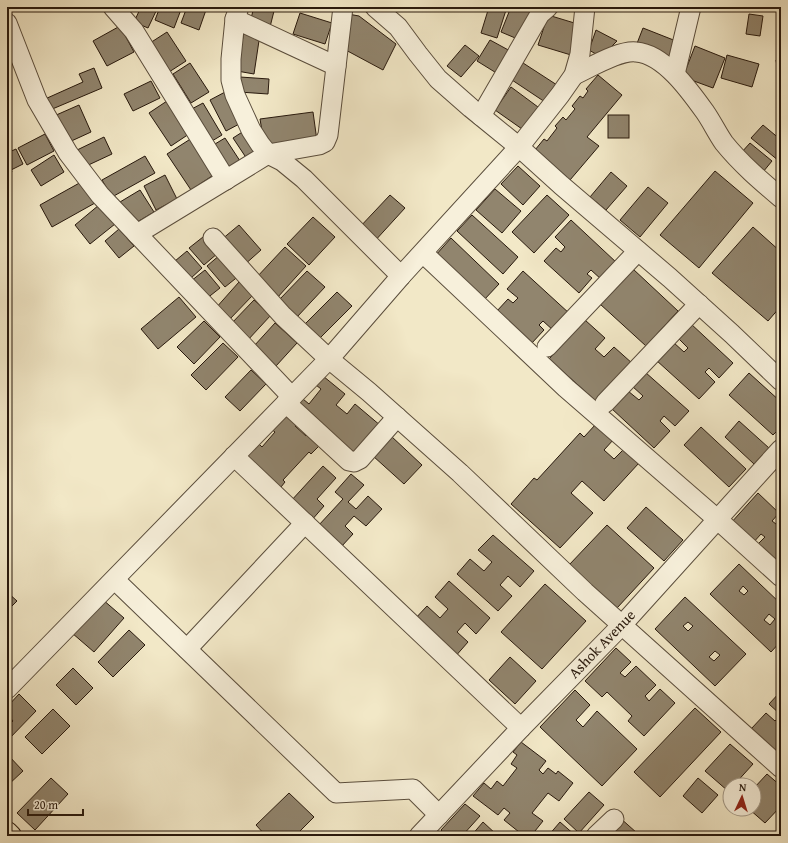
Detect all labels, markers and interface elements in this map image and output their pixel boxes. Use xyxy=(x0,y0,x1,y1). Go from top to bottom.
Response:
street label: Ashok Avenue xyxy=(563,605,640,683)
north arrow xyxy=(722,777,762,817)
text: N xyxy=(738,779,748,795)
scale bar xyxy=(28,791,83,817)
text: 20 m xyxy=(34,796,58,813)

